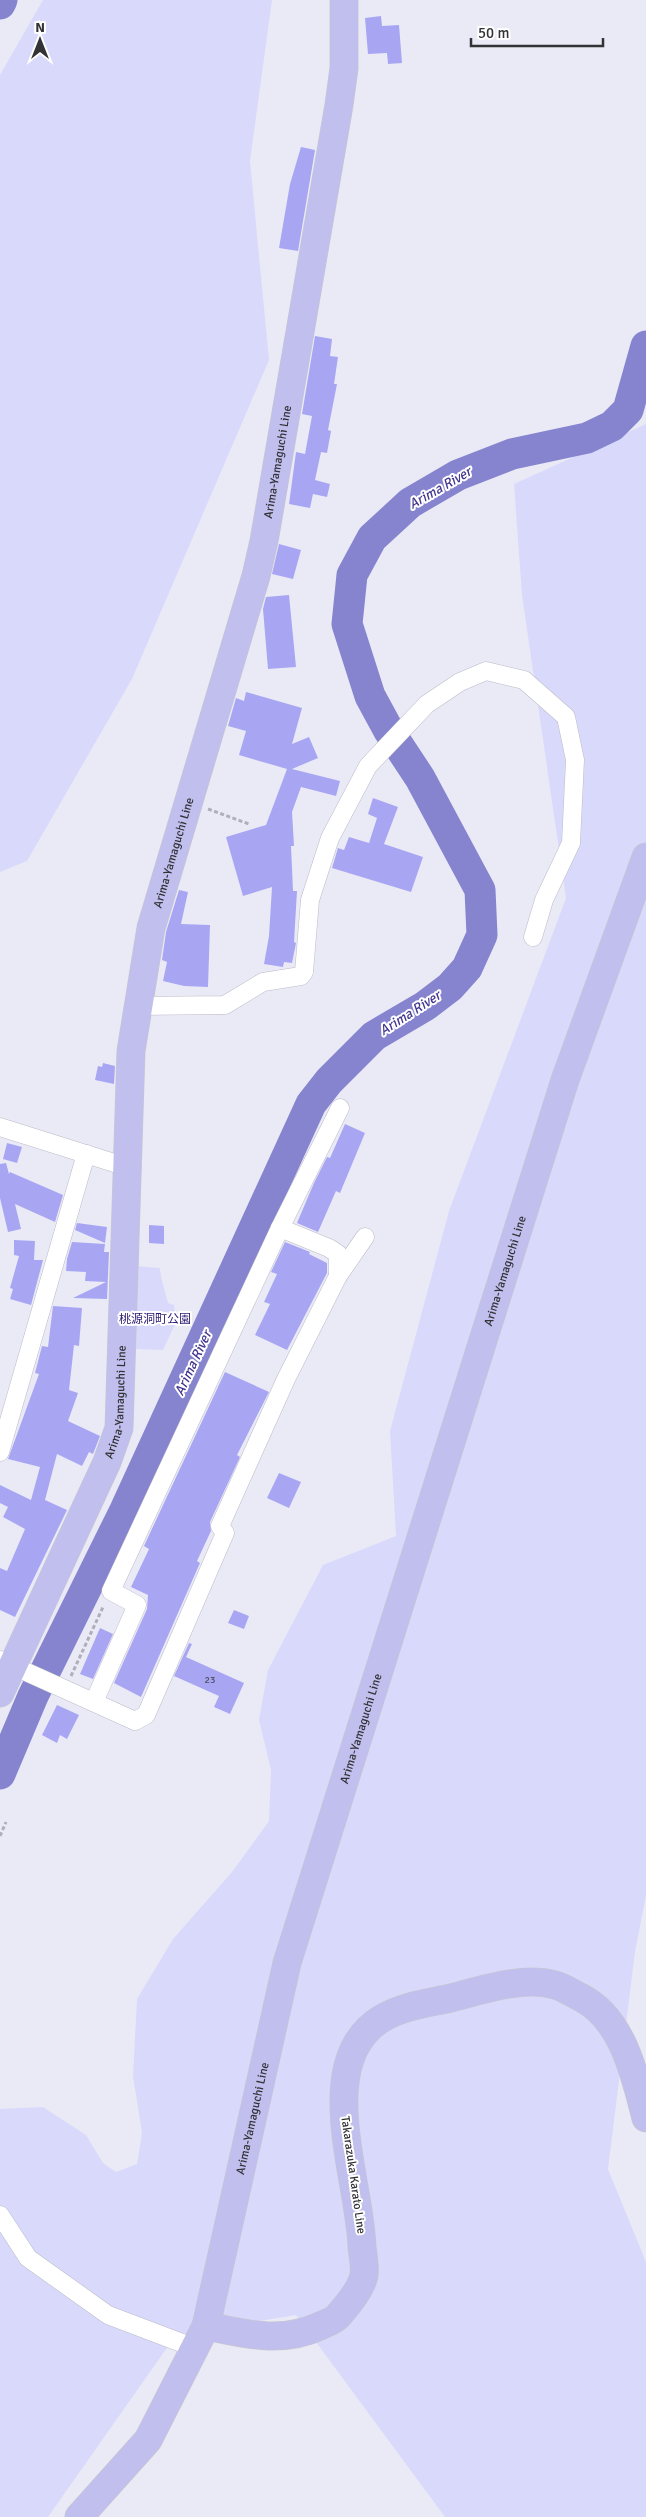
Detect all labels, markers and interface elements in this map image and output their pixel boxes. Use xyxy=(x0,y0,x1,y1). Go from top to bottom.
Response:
north arrow xyxy=(15,15,65,65)
scale bar xyxy=(471,15,604,47)
text: N xyxy=(35,19,45,36)
text: 50 m xyxy=(478,24,509,42)
street label: Arima-Yamaguchi Line xyxy=(261,404,295,520)
water label: Arima River xyxy=(406,462,476,513)
street label: Arima-Yamaguchi Line xyxy=(150,796,197,910)
water label: Arima River xyxy=(376,986,445,1039)
street label: Arima-Yamaguchi Line xyxy=(481,1214,529,1328)
park label: 桃源洞町公園 xyxy=(119,1312,191,1327)
water label: Arima River xyxy=(171,1326,216,1398)
street label: Arima-Yamaguchi Line xyxy=(101,1345,129,1461)
street label: Arima-Yamaguchi Line xyxy=(336,1672,385,1786)
house number: 23 xyxy=(205,1674,215,1686)
street label: Arima-Yamaguchi Line xyxy=(233,2061,272,2176)
street label: Takarazuka Karato Line xyxy=(337,2115,369,2235)

